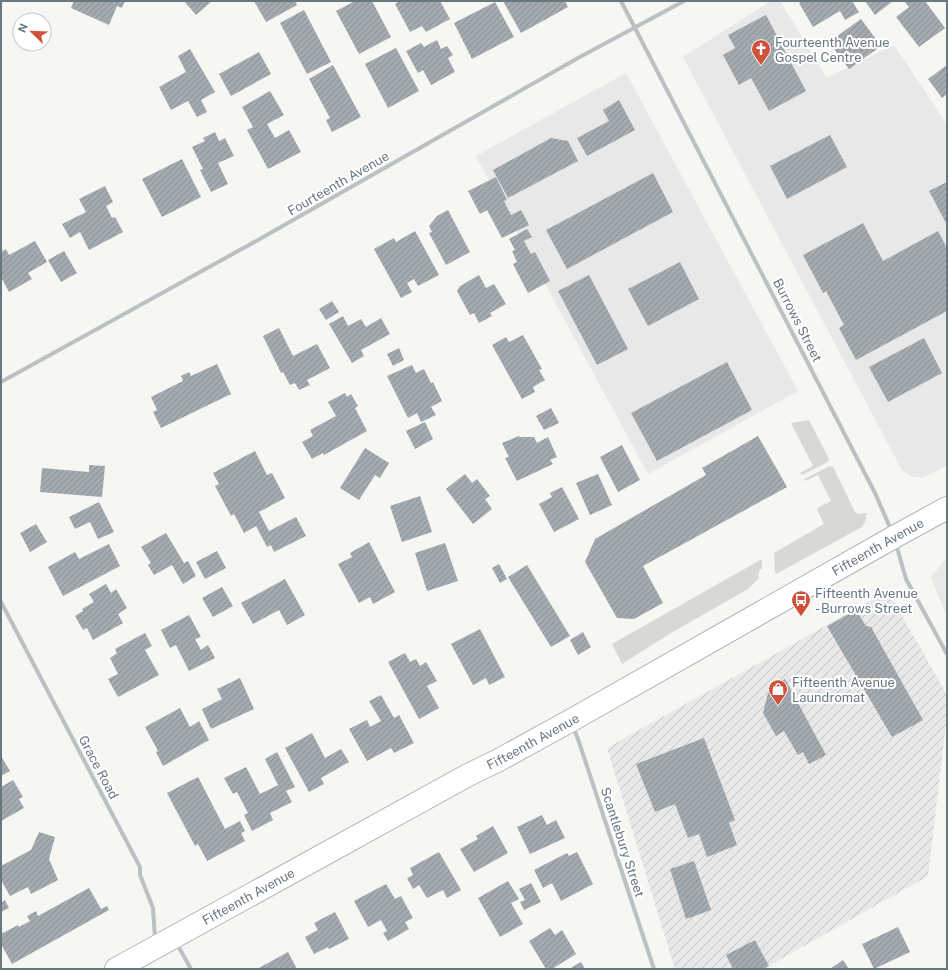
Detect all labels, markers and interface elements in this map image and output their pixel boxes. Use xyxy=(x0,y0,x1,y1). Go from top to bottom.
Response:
north arrow xyxy=(12,12,52,52)
text: N xyxy=(16,22,30,34)
place label: Fourteenth Avenue Gospel Centre xyxy=(775,35,890,65)
church icon: Fourteenth Avenue Gospel Centre xyxy=(750,38,772,66)
street label: Fourteenth Avenue xyxy=(285,148,392,219)
street label: Burrows Street xyxy=(770,276,825,364)
street label: Fifteenth Avenue xyxy=(829,515,926,579)
place label: Fifteenth Avenue - Burrows Street xyxy=(815,586,918,616)
bus stop icon: Fifteenth Avenue - Burrows Street xyxy=(790,589,812,617)
place label: Fifteenth Avenue Laundromat xyxy=(792,675,895,705)
shop icon: Fifteenth Avenue Laundromat xyxy=(767,678,789,706)
street label: Fifteenth Avenue xyxy=(484,710,582,773)
street label: Grace Road xyxy=(76,733,122,802)
street label: Scantlebury Street xyxy=(598,785,647,899)
street label: Fifteenth Avenue xyxy=(200,865,297,928)

